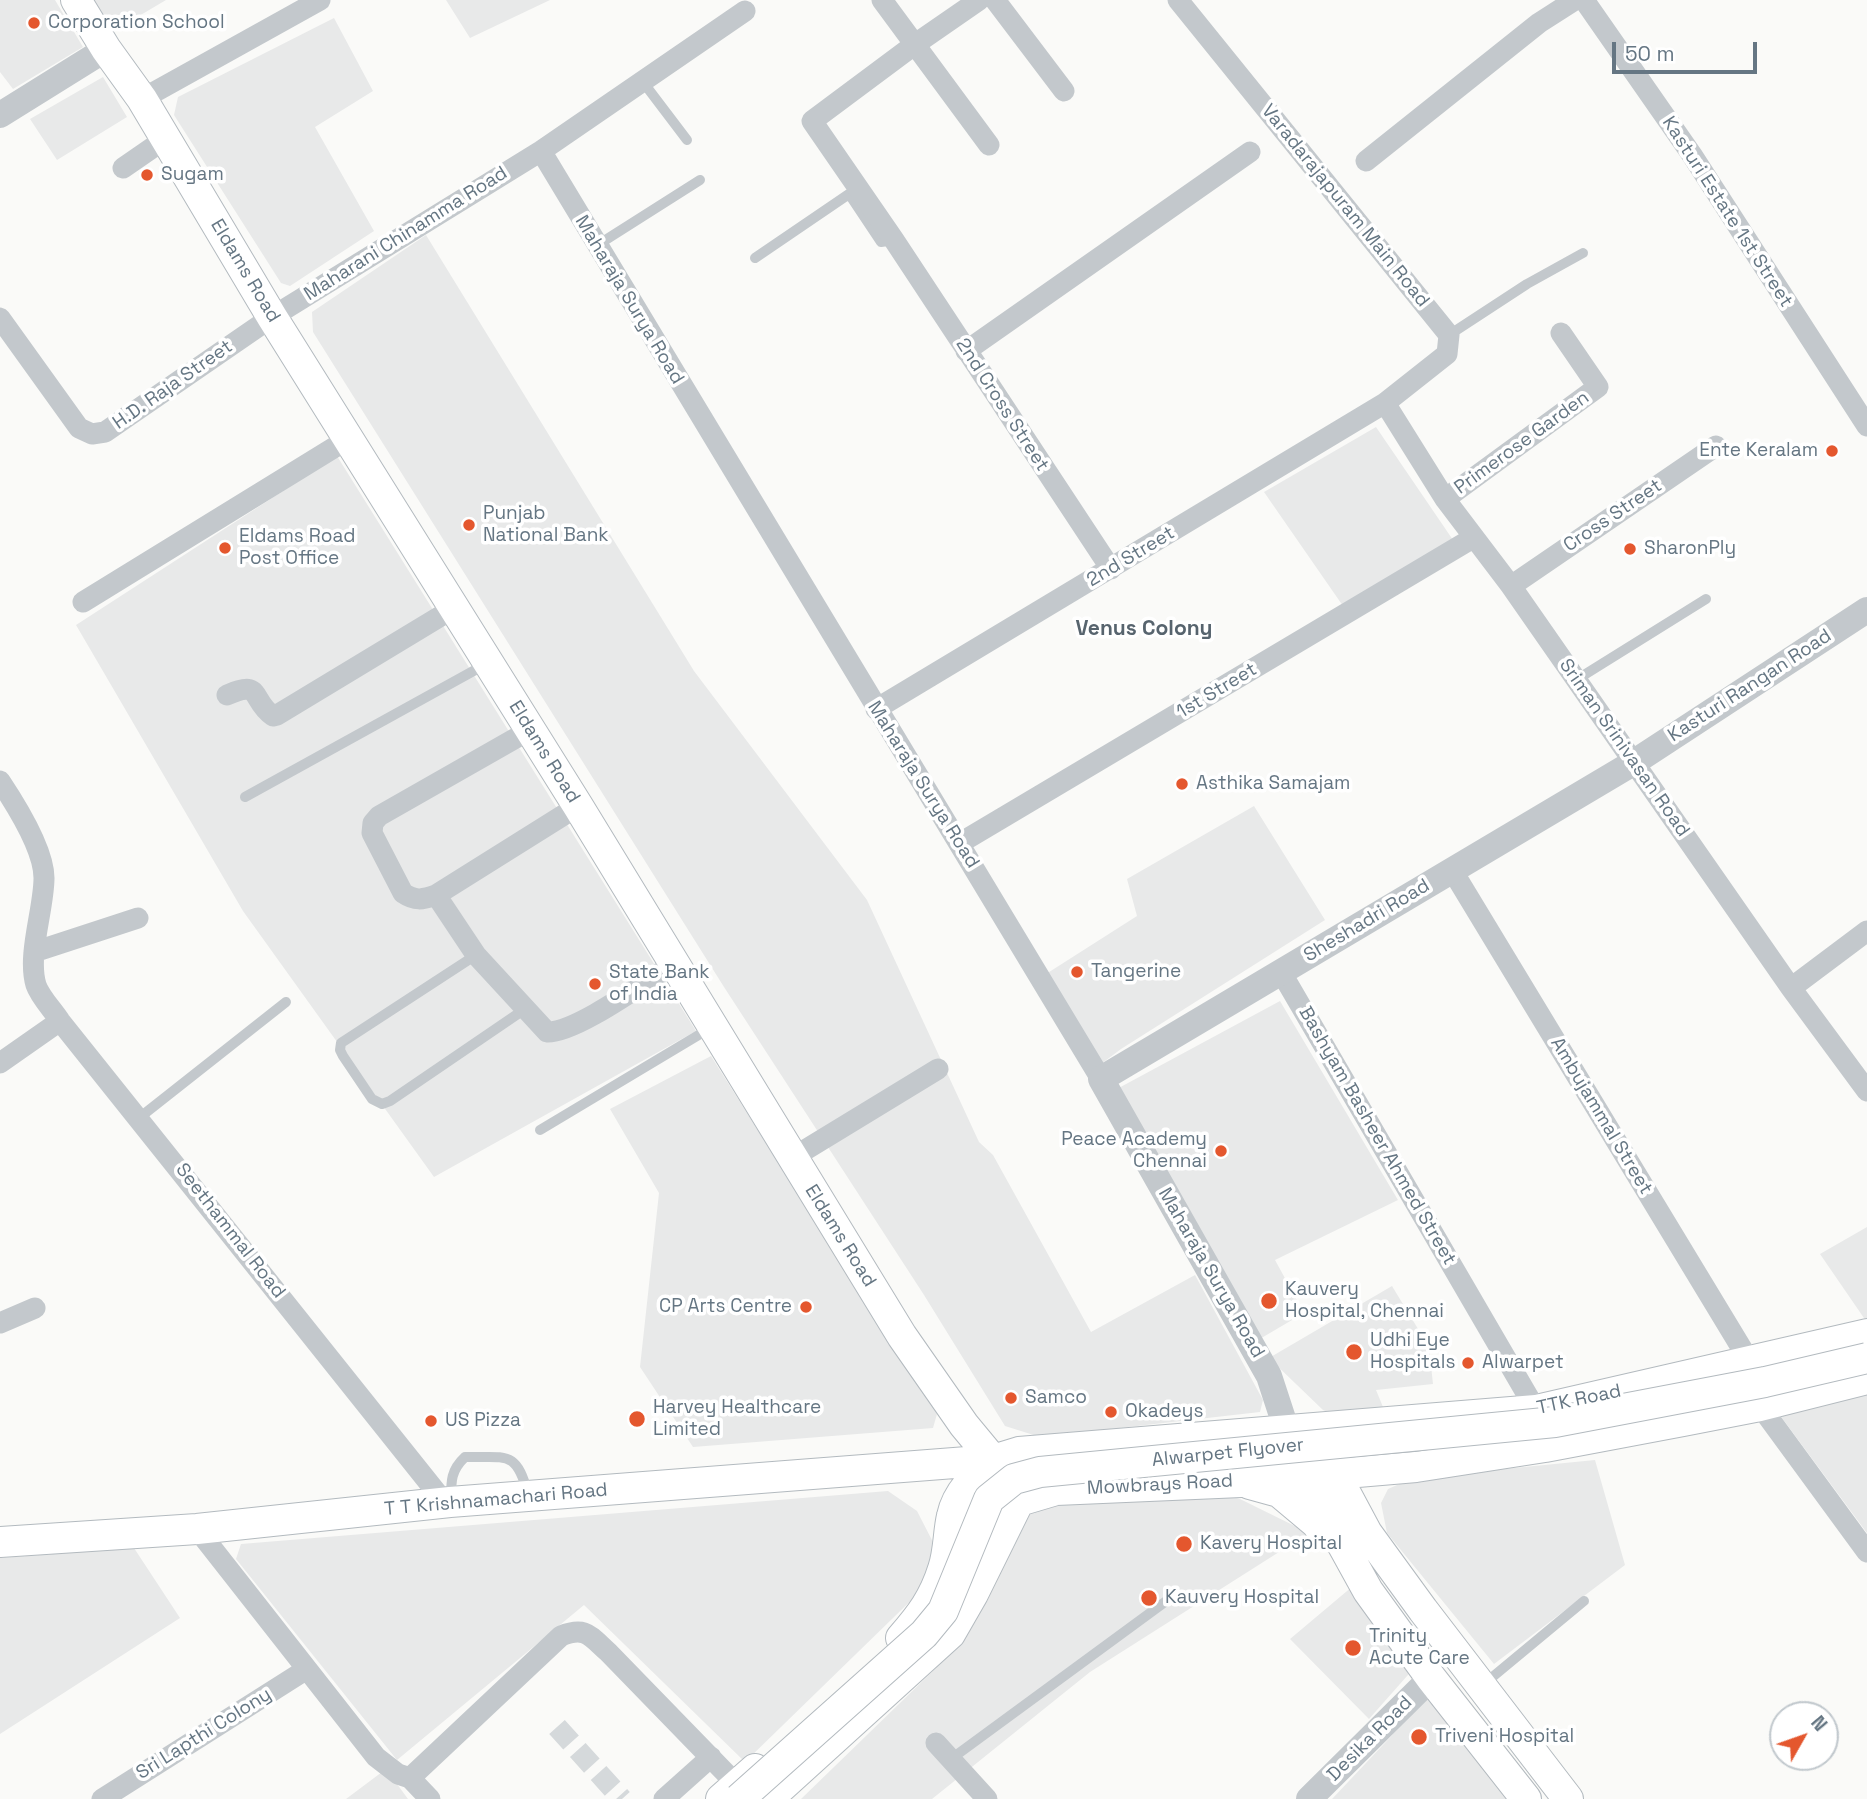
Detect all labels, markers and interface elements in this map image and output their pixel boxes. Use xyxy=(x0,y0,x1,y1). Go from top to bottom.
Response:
place label: Corporation School xyxy=(48,12,225,34)
marker: Corporation School xyxy=(26,15,42,31)
scale bar xyxy=(1615,28,1760,72)
text: 50 m xyxy=(1625,40,1675,67)
street label: Varadarajapuram Main Road xyxy=(1256,100,1434,312)
street label: Kasturi Estate 1st Street xyxy=(1657,112,1797,312)
street label: Maharani Chinamma Road xyxy=(300,162,512,306)
place label: Sugam xyxy=(161,164,224,186)
marker: Sugam xyxy=(139,167,155,183)
street label: Maharaja Surya Road xyxy=(570,212,688,388)
street label: Eldams Road xyxy=(205,215,285,327)
street label: 2nd Cross Street xyxy=(951,334,1053,476)
street label: H.D. Raja Street xyxy=(109,335,237,435)
street label: Primerose Garden xyxy=(1450,386,1594,500)
place label: Ente Keralam xyxy=(1699,440,1818,462)
marker: Ente Keralam xyxy=(1824,443,1840,459)
street label: Cross Street xyxy=(1559,475,1667,557)
place label: Punjab National Bank xyxy=(483,503,609,547)
marker: Punjab National Bank xyxy=(461,517,477,533)
street label: 2nd Street xyxy=(1083,522,1179,592)
place label: Eldams Road Post Office xyxy=(239,526,355,570)
place label: SharonPly xyxy=(1644,538,1736,560)
marker: Eldams Road Post Office xyxy=(217,540,233,556)
marker: SharonPly xyxy=(1622,541,1638,557)
district label: Venus Colony xyxy=(1075,616,1213,642)
street label: Kasturi Rangan Road xyxy=(1664,625,1836,747)
street label: Sriman Srinivasan Road xyxy=(1554,655,1694,841)
street label: 1st Street xyxy=(1173,658,1261,724)
street label: Eldams Road xyxy=(503,697,585,807)
street label: Maharaja Surya Road xyxy=(862,697,984,873)
place label: Asthika Samajam xyxy=(1196,773,1350,795)
marker: Asthika Samajam xyxy=(1174,776,1190,792)
street label: Sheshadri Road xyxy=(1300,875,1434,967)
place label: Tangerine xyxy=(1091,961,1181,983)
place label: State Bank of India xyxy=(609,962,710,1006)
marker: Tangerine xyxy=(1069,964,1085,980)
marker: State Bank of India xyxy=(587,976,603,992)
street label: Bashyam Basheer Ahmed Street xyxy=(1293,1003,1461,1269)
street label: Ambujammal Street xyxy=(1545,1033,1657,1199)
place label: Peace Academy Chennai xyxy=(1061,1129,1207,1173)
marker: Peace Academy Chennai xyxy=(1213,1143,1229,1159)
street label: Seethammal Road xyxy=(170,1159,290,1303)
street label: Eldams Road xyxy=(799,1181,881,1291)
street label: Maharaja Surya Road xyxy=(1153,1184,1269,1362)
place label: Kauvery Hospital, Chennai xyxy=(1285,1279,1444,1323)
marker: Kauvery Hospital, Chennai xyxy=(1259,1291,1279,1311)
place label: CP Arts Centre xyxy=(659,1296,792,1318)
marker: CP Arts Centre xyxy=(798,1299,814,1315)
place label: Udhi Eye Hospitals xyxy=(1370,1330,1455,1374)
marker: Udhi Eye Hospitals xyxy=(1344,1342,1364,1362)
place label: Alwarpet xyxy=(1482,1352,1564,1374)
marker: Alwarpet xyxy=(1460,1355,1476,1371)
street label: TTK Road xyxy=(1535,1380,1623,1420)
place label: Samco xyxy=(1025,1387,1087,1409)
marker: Samco xyxy=(1003,1390,1019,1406)
place label: Harvey Healthcare Limited xyxy=(653,1397,821,1441)
place label: Okadeys xyxy=(1125,1401,1204,1423)
marker: Okadeys xyxy=(1103,1404,1119,1420)
marker: Harvey Healthcare Limited xyxy=(627,1409,647,1429)
place label: US Pizza xyxy=(445,1410,521,1432)
marker: US Pizza xyxy=(423,1413,439,1429)
street label: Alwarpet Flyover xyxy=(1151,1434,1305,1472)
street label: Mowbrays Road xyxy=(1086,1470,1234,1500)
street label: T T Krishnamachari Road xyxy=(383,1479,609,1521)
place label: Kavery Hospital xyxy=(1200,1533,1342,1555)
marker: Kavery Hospital xyxy=(1174,1534,1194,1554)
place label: Kauvery Hospital xyxy=(1165,1587,1319,1609)
marker: Kauvery Hospital xyxy=(1139,1588,1159,1608)
place label: Trinity Acute Care xyxy=(1369,1626,1470,1670)
marker: Trinity Acute Care xyxy=(1343,1638,1363,1658)
street label: Sri Lapthi Colony xyxy=(132,1683,276,1785)
street label: Desika Road xyxy=(1323,1692,1417,1786)
north arrow xyxy=(1769,1701,1839,1771)
text: N xyxy=(1805,1711,1833,1736)
place label: Triveni Hospital xyxy=(1435,1726,1574,1748)
marker: Triveni Hospital xyxy=(1409,1727,1429,1747)

